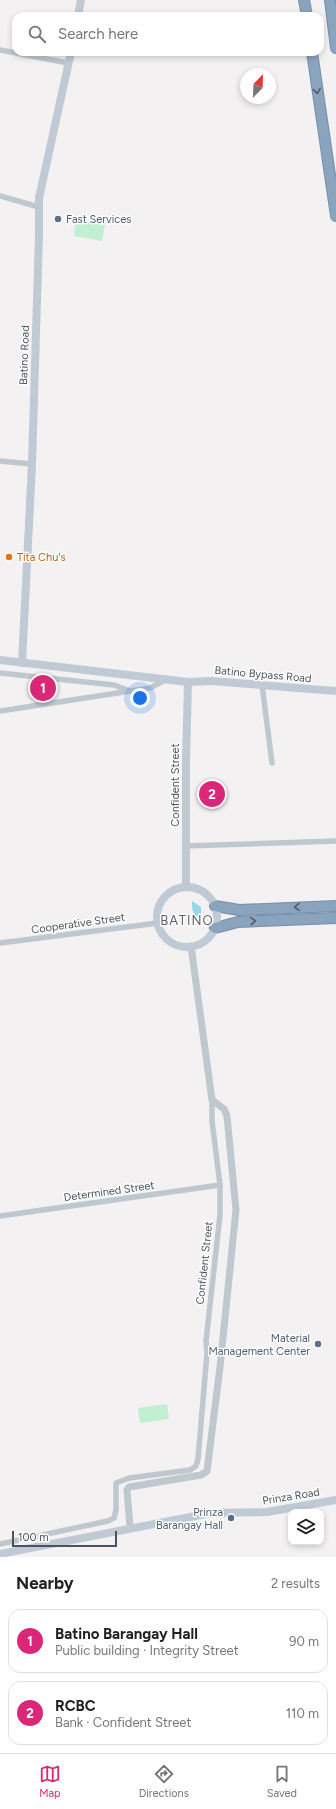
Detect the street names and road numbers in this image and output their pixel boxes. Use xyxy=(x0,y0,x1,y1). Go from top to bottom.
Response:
street label: Batino Road xyxy=(17,325,32,385)
street label: Batino Bypass Road xyxy=(214,664,312,685)
street label: Confident Street xyxy=(169,743,182,827)
street label: Cooperative Street xyxy=(30,910,126,936)
street label: Determined Street xyxy=(63,1179,155,1204)
street label: Confident Street xyxy=(194,1221,215,1305)
street label: Prinza Road xyxy=(262,1486,321,1507)

